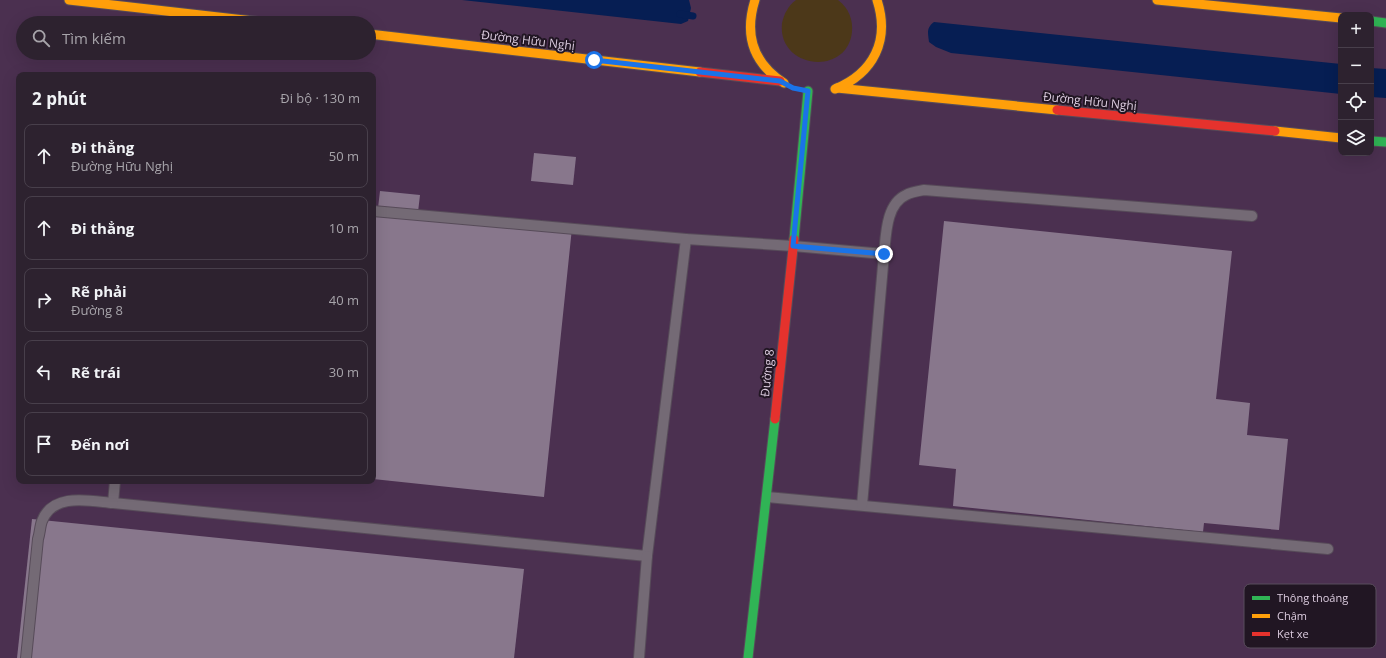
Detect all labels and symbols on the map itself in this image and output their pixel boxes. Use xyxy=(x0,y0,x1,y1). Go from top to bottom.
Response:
street label: Đường Hữu Nghị xyxy=(480,26,576,54)
route start xyxy=(585,51,603,69)
street label: Đường Hữu Nghị xyxy=(1042,88,1138,114)
route end xyxy=(875,245,893,263)
street label: Đường 8 xyxy=(756,348,778,398)
legend xyxy=(1244,584,1376,648)
text: Thông thoáng xyxy=(1277,590,1348,605)
text: Chậm xyxy=(1277,608,1307,623)
text: Kẹt xe xyxy=(1277,626,1309,641)

